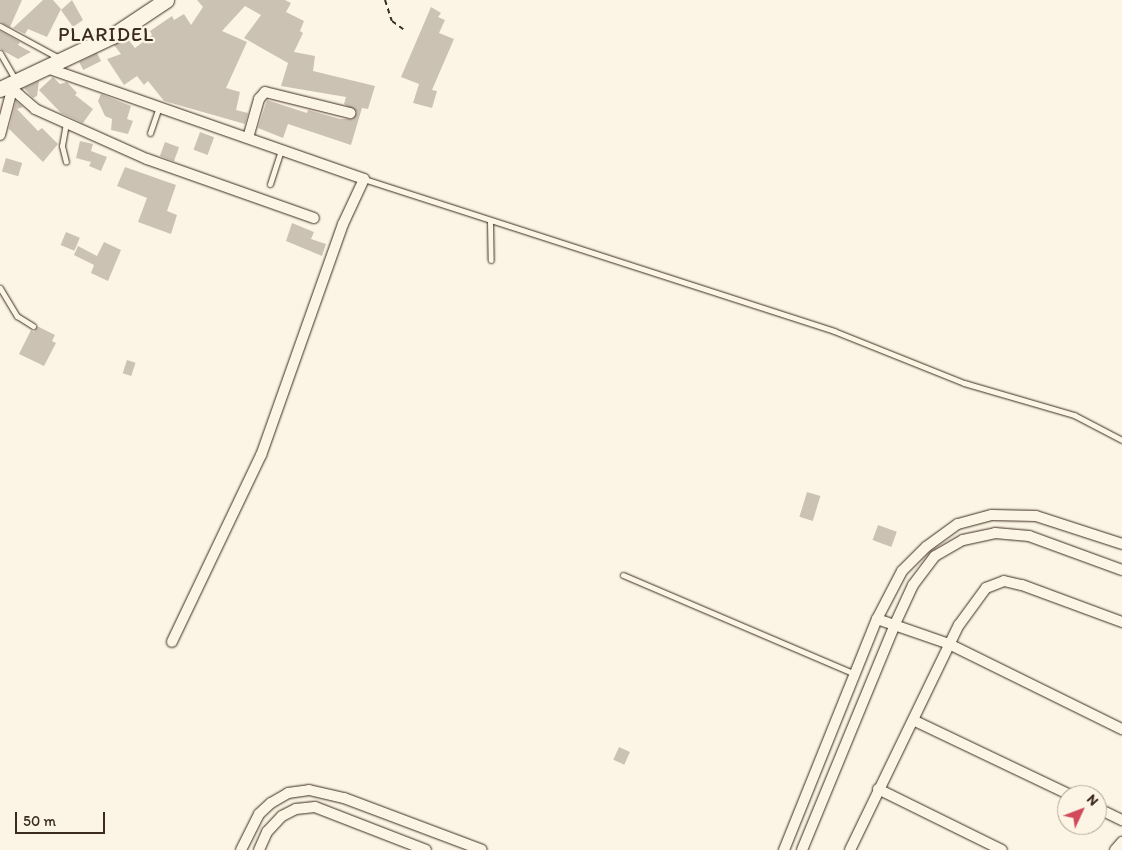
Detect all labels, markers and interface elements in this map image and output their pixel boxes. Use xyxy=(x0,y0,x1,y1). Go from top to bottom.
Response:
district label: PLARIDEL xyxy=(58,22,154,46)
north arrow xyxy=(1057,785,1107,835)
text: N xyxy=(1083,791,1102,809)
scale bar xyxy=(18,802,108,834)
text: 50 m xyxy=(23,812,56,830)

